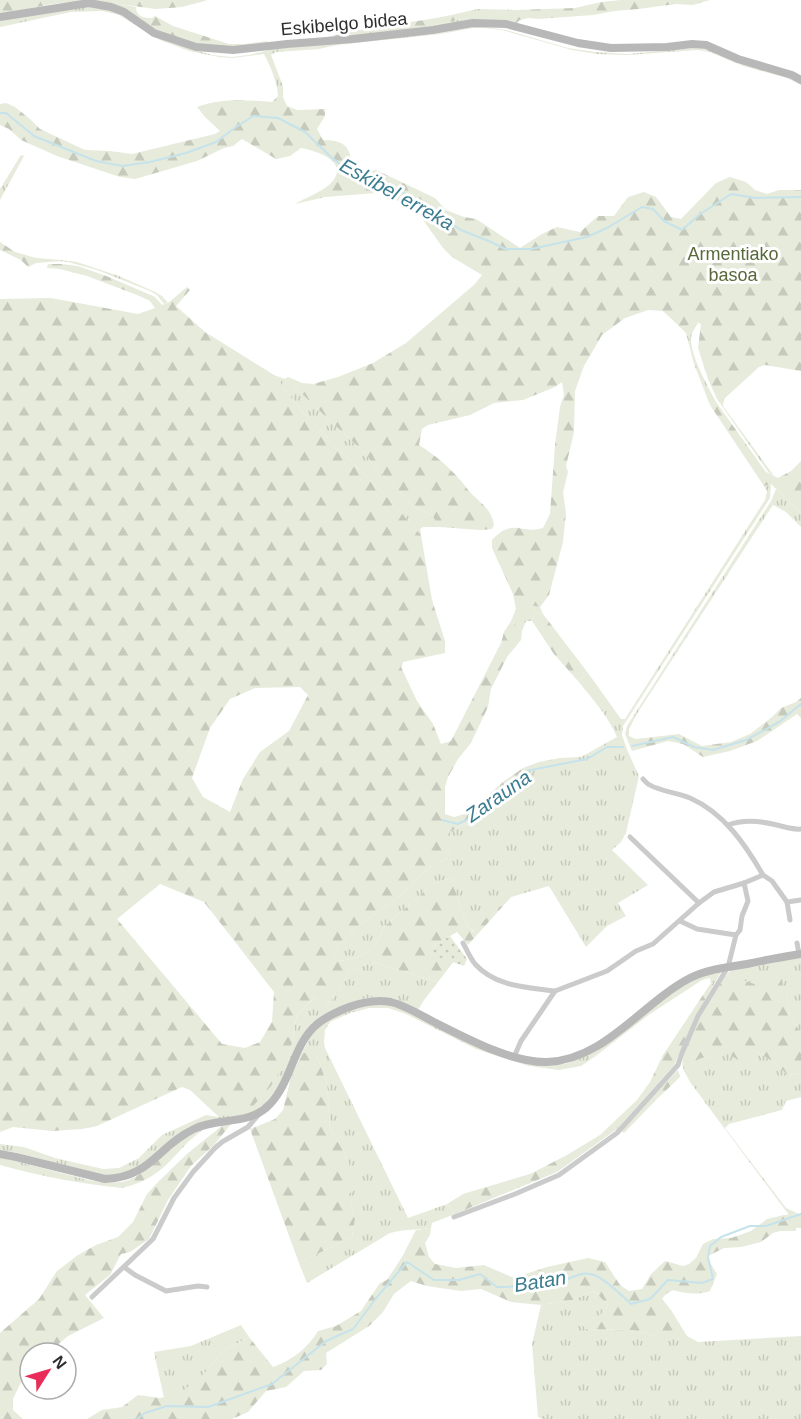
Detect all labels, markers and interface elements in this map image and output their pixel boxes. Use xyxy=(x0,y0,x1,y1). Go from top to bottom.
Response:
street label: Eskibelgo bidea xyxy=(280,8,409,40)
water label: Eskibel erreka xyxy=(336,154,458,234)
park label: Armentiako basoa xyxy=(687,244,779,285)
water label: Zarauna xyxy=(460,766,535,827)
water label: Batan xyxy=(512,1266,568,1296)
north arrow xyxy=(18,1341,78,1401)
text: N xyxy=(49,1353,70,1372)

